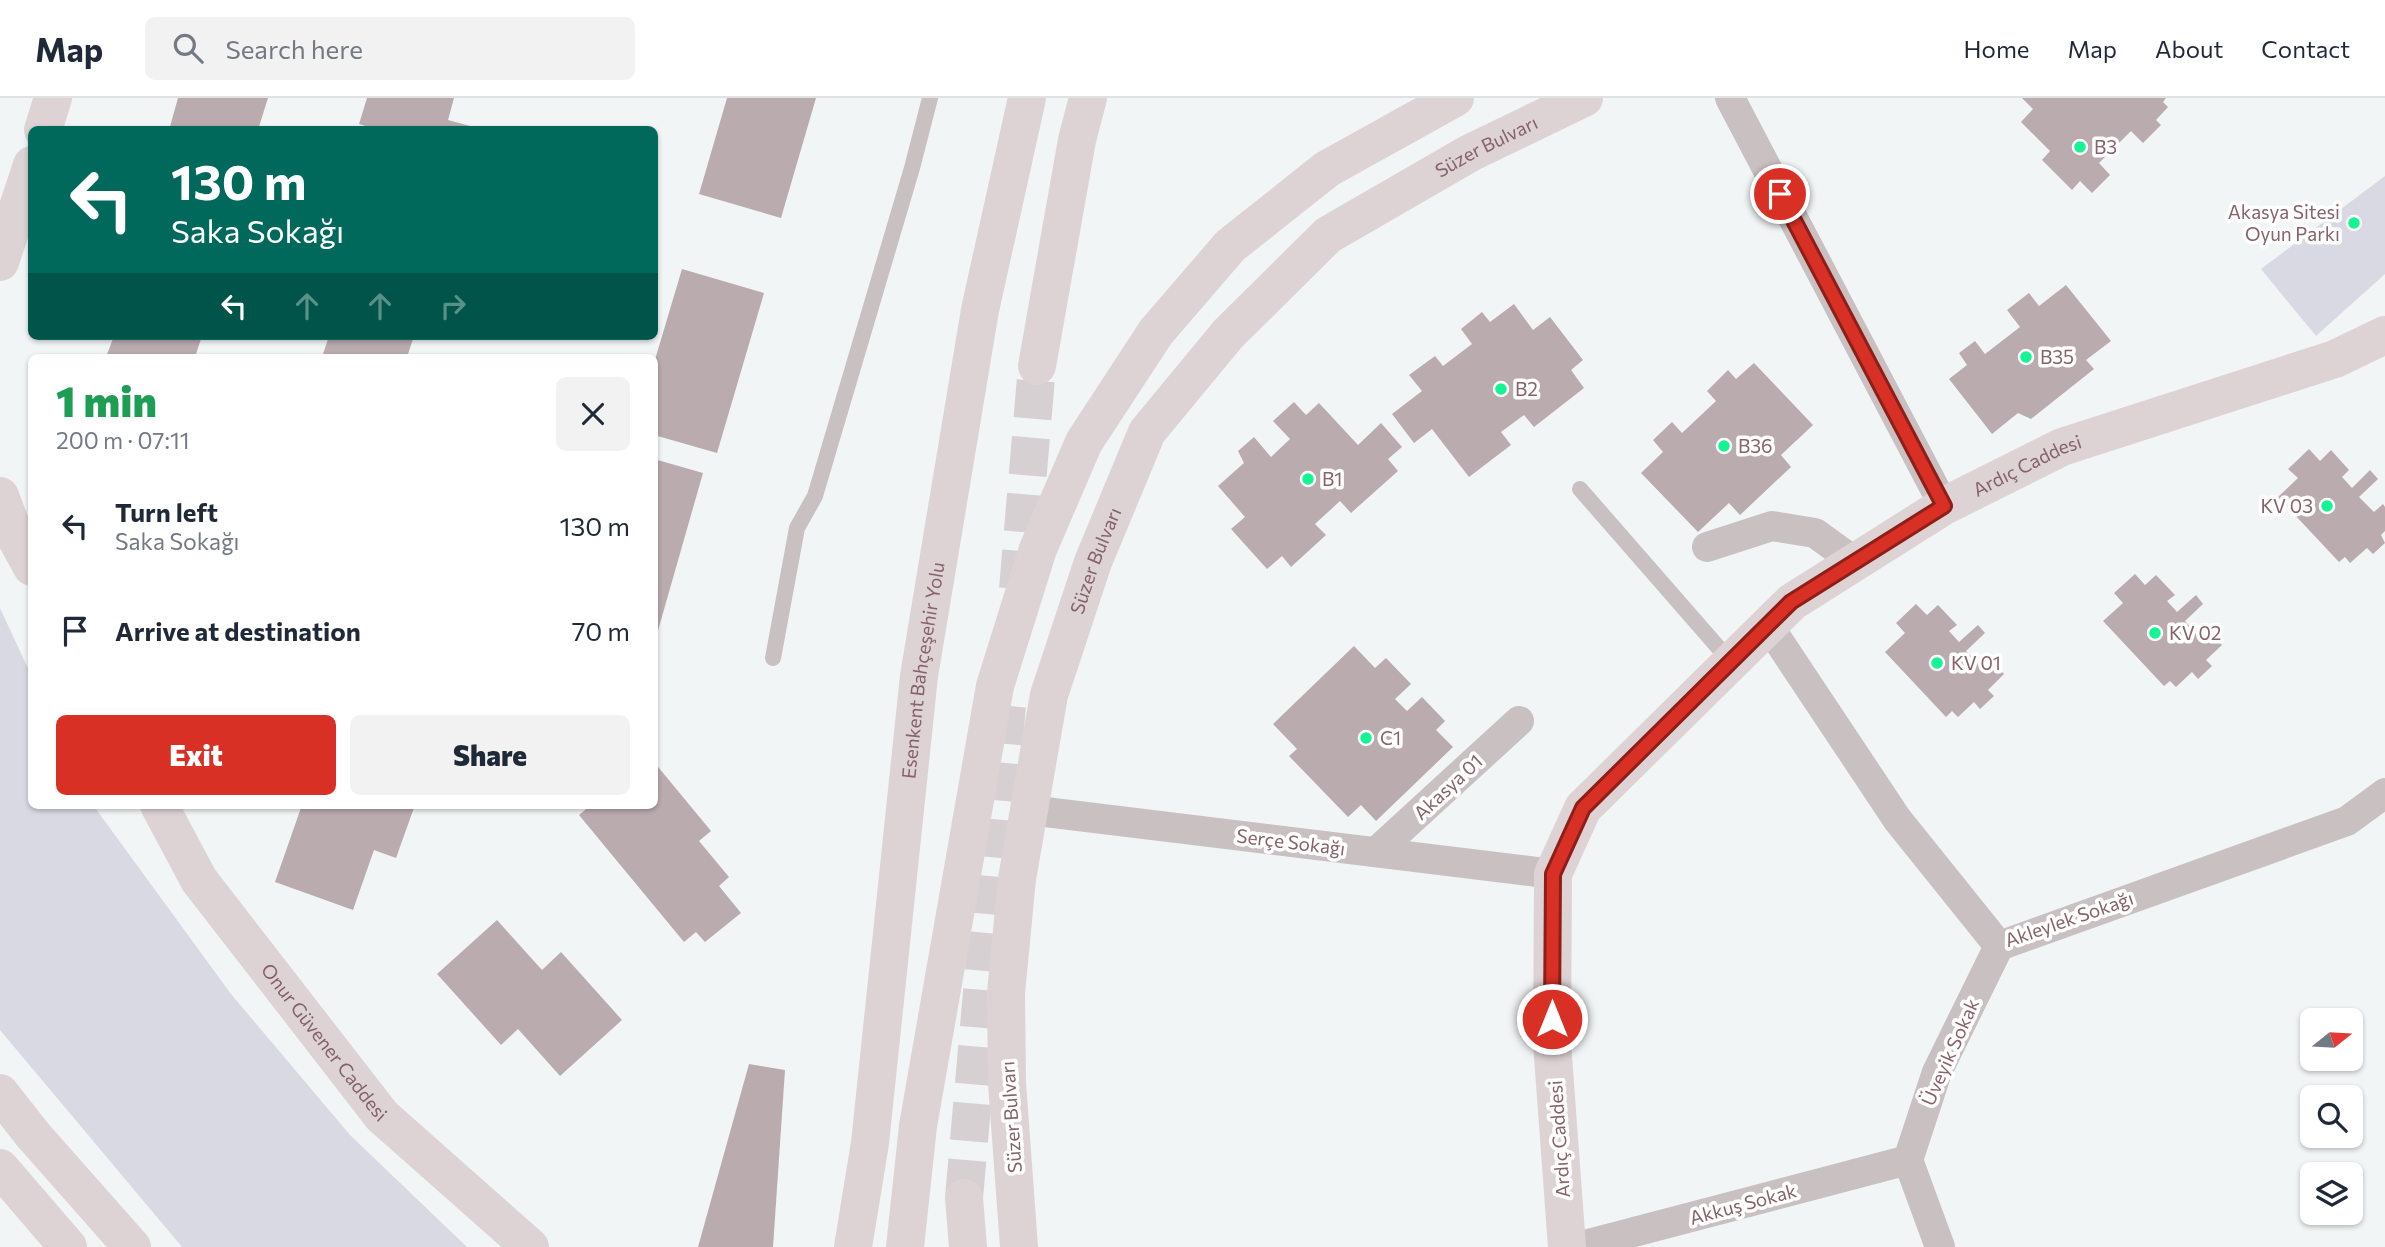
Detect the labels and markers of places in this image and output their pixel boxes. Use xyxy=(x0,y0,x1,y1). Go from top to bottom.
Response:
place label: B3 xyxy=(2094,135,2117,158)
marker: B3 xyxy=(2072,139,2088,155)
pin xyxy=(1750,164,1810,224)
place label: Akasya Sitesi Oyun Parkı xyxy=(2228,200,2340,245)
marker: Akasya Sitesi Oyun Parkı xyxy=(2346,215,2362,231)
place label: B35 xyxy=(2040,345,2074,368)
marker: B35 xyxy=(2018,349,2034,365)
place label: B2 xyxy=(1515,377,1538,400)
marker: B2 xyxy=(1493,381,1509,397)
place label: B36 xyxy=(1738,434,1773,457)
marker: B36 xyxy=(1716,438,1732,454)
place label: B1 xyxy=(1322,467,1342,490)
marker: B1 xyxy=(1300,471,1316,487)
place label: KV 03 xyxy=(2260,494,2313,517)
marker: KV 03 xyxy=(2319,498,2335,514)
place label: KV 02 xyxy=(2169,621,2221,644)
marker: KV 02 xyxy=(2147,625,2163,641)
place label: KV 01 xyxy=(1951,651,2001,674)
marker: KV 01 xyxy=(1929,655,1945,671)
place label: C1 xyxy=(1380,726,1401,749)
marker: C1 xyxy=(1358,730,1374,746)

